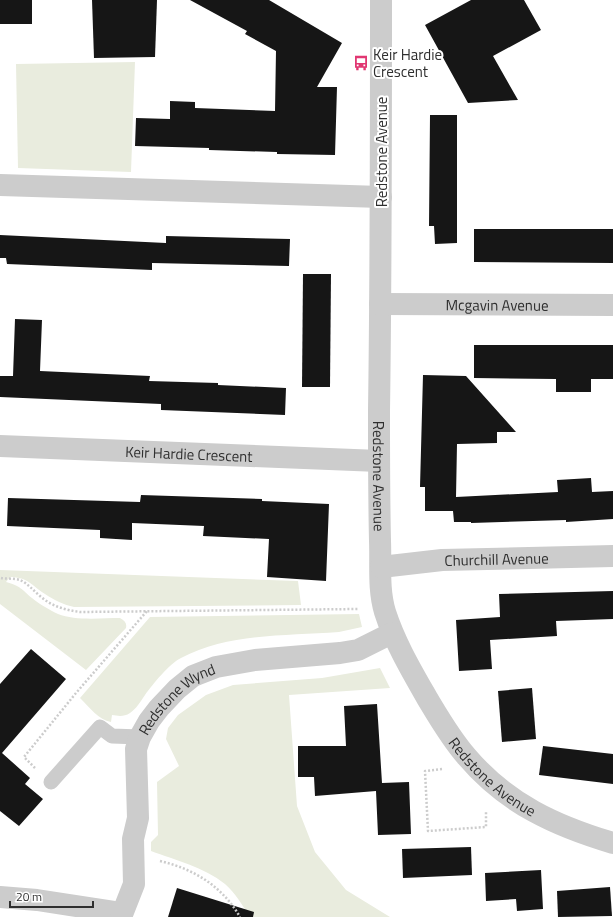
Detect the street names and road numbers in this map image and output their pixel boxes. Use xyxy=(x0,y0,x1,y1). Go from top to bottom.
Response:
street label: Redstone Avenue xyxy=(370,97,393,207)
street label: Mcgavin Avenue xyxy=(445,293,549,316)
street label: Redstone Avenue xyxy=(368,421,391,532)
street label: Keir Hardie Crescent xyxy=(125,439,254,468)
street label: Churchill Avenue xyxy=(444,546,549,571)
street label: Redstone Wynd xyxy=(132,657,218,739)
street label: Redstone Avenue xyxy=(443,732,540,822)

